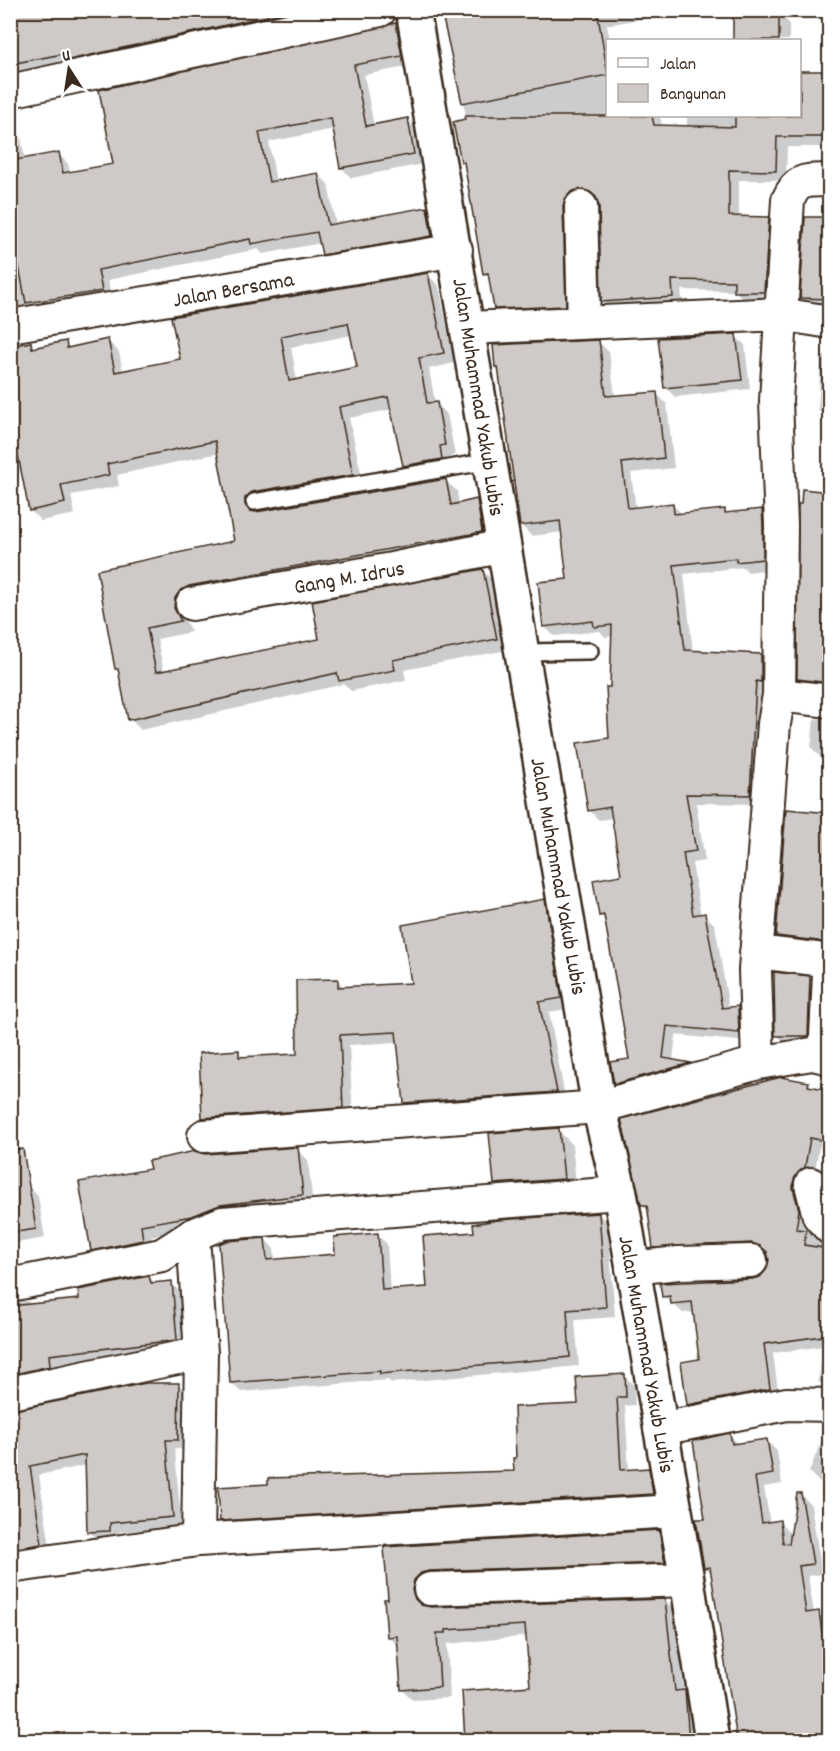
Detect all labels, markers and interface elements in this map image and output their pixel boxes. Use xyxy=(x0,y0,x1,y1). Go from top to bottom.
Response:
north arrow xyxy=(39,39,99,99)
legend xyxy=(606,39,801,117)
text: U xyxy=(60,45,73,69)
text: Jalan xyxy=(660,53,696,78)
text: Bangunan xyxy=(660,83,726,108)
street label: Jalan Bersama xyxy=(171,265,297,317)
street label: Jalan Muhammad Yakub Lubis xyxy=(442,276,511,519)
street label: Gang M. Idrus xyxy=(292,554,407,604)
street label: Jalan Muhammad Yakub Lubis xyxy=(520,756,593,998)
street label: Jalan Muhammad Yakub Lubis xyxy=(608,1234,681,1476)

